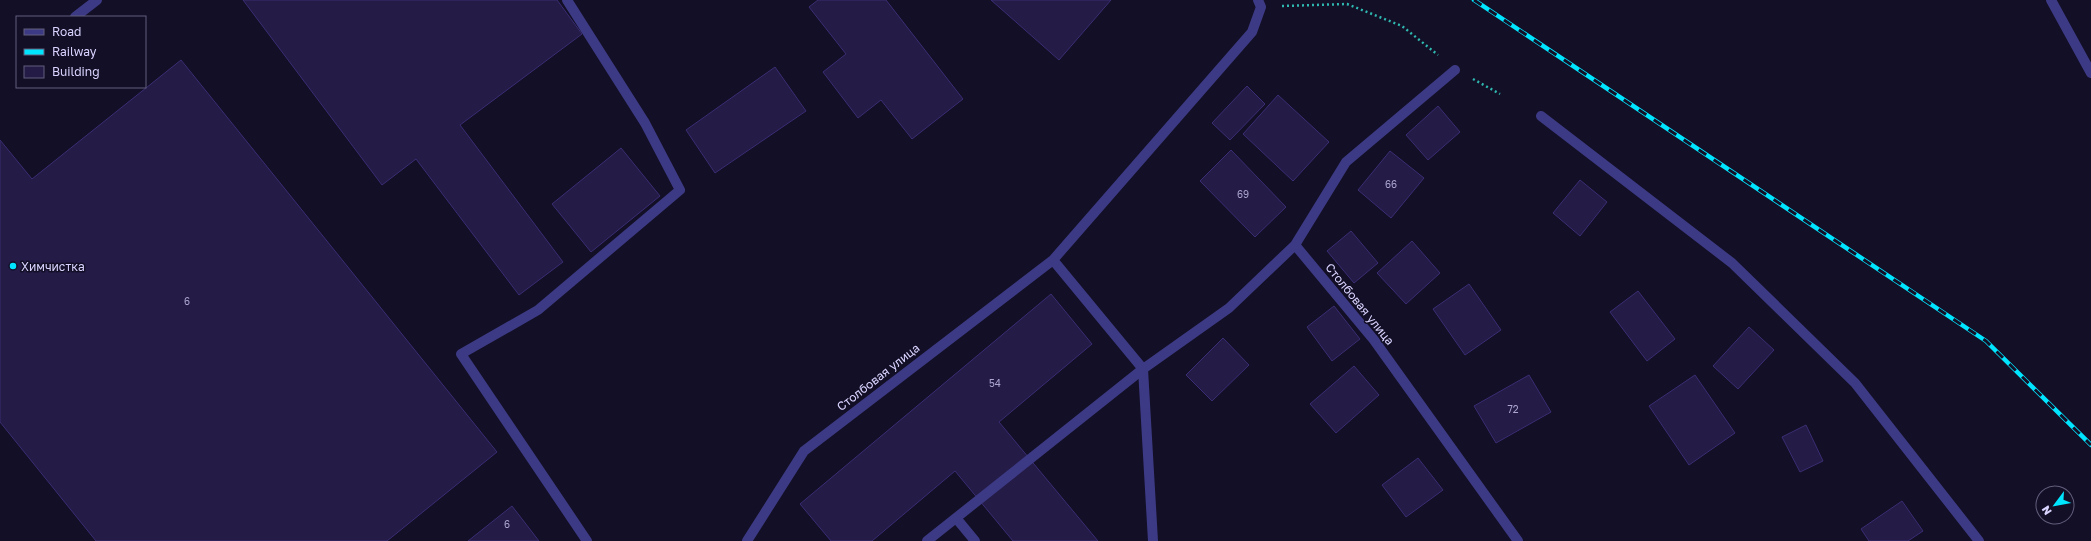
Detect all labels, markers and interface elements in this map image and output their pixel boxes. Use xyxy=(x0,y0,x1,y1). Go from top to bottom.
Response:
legend xyxy=(16,16,146,88)
text: Road xyxy=(52,24,81,39)
text: Railway xyxy=(52,44,97,59)
text: Building xyxy=(52,64,100,79)
house number: 66 xyxy=(1385,178,1397,190)
house number: 69 xyxy=(1237,188,1249,200)
place label: Химчистка xyxy=(21,259,85,274)
street label: Столбовая улица xyxy=(1322,260,1398,348)
marker: Химчистка xyxy=(8,261,18,271)
house number: 6 xyxy=(184,295,190,307)
street label: Столбовая улица xyxy=(834,340,922,414)
house number: 54 xyxy=(989,377,1001,389)
house number: 72 xyxy=(1507,403,1519,415)
north arrow xyxy=(2035,485,2075,525)
text: N xyxy=(2038,504,2054,518)
house number: 6 xyxy=(504,518,510,530)

